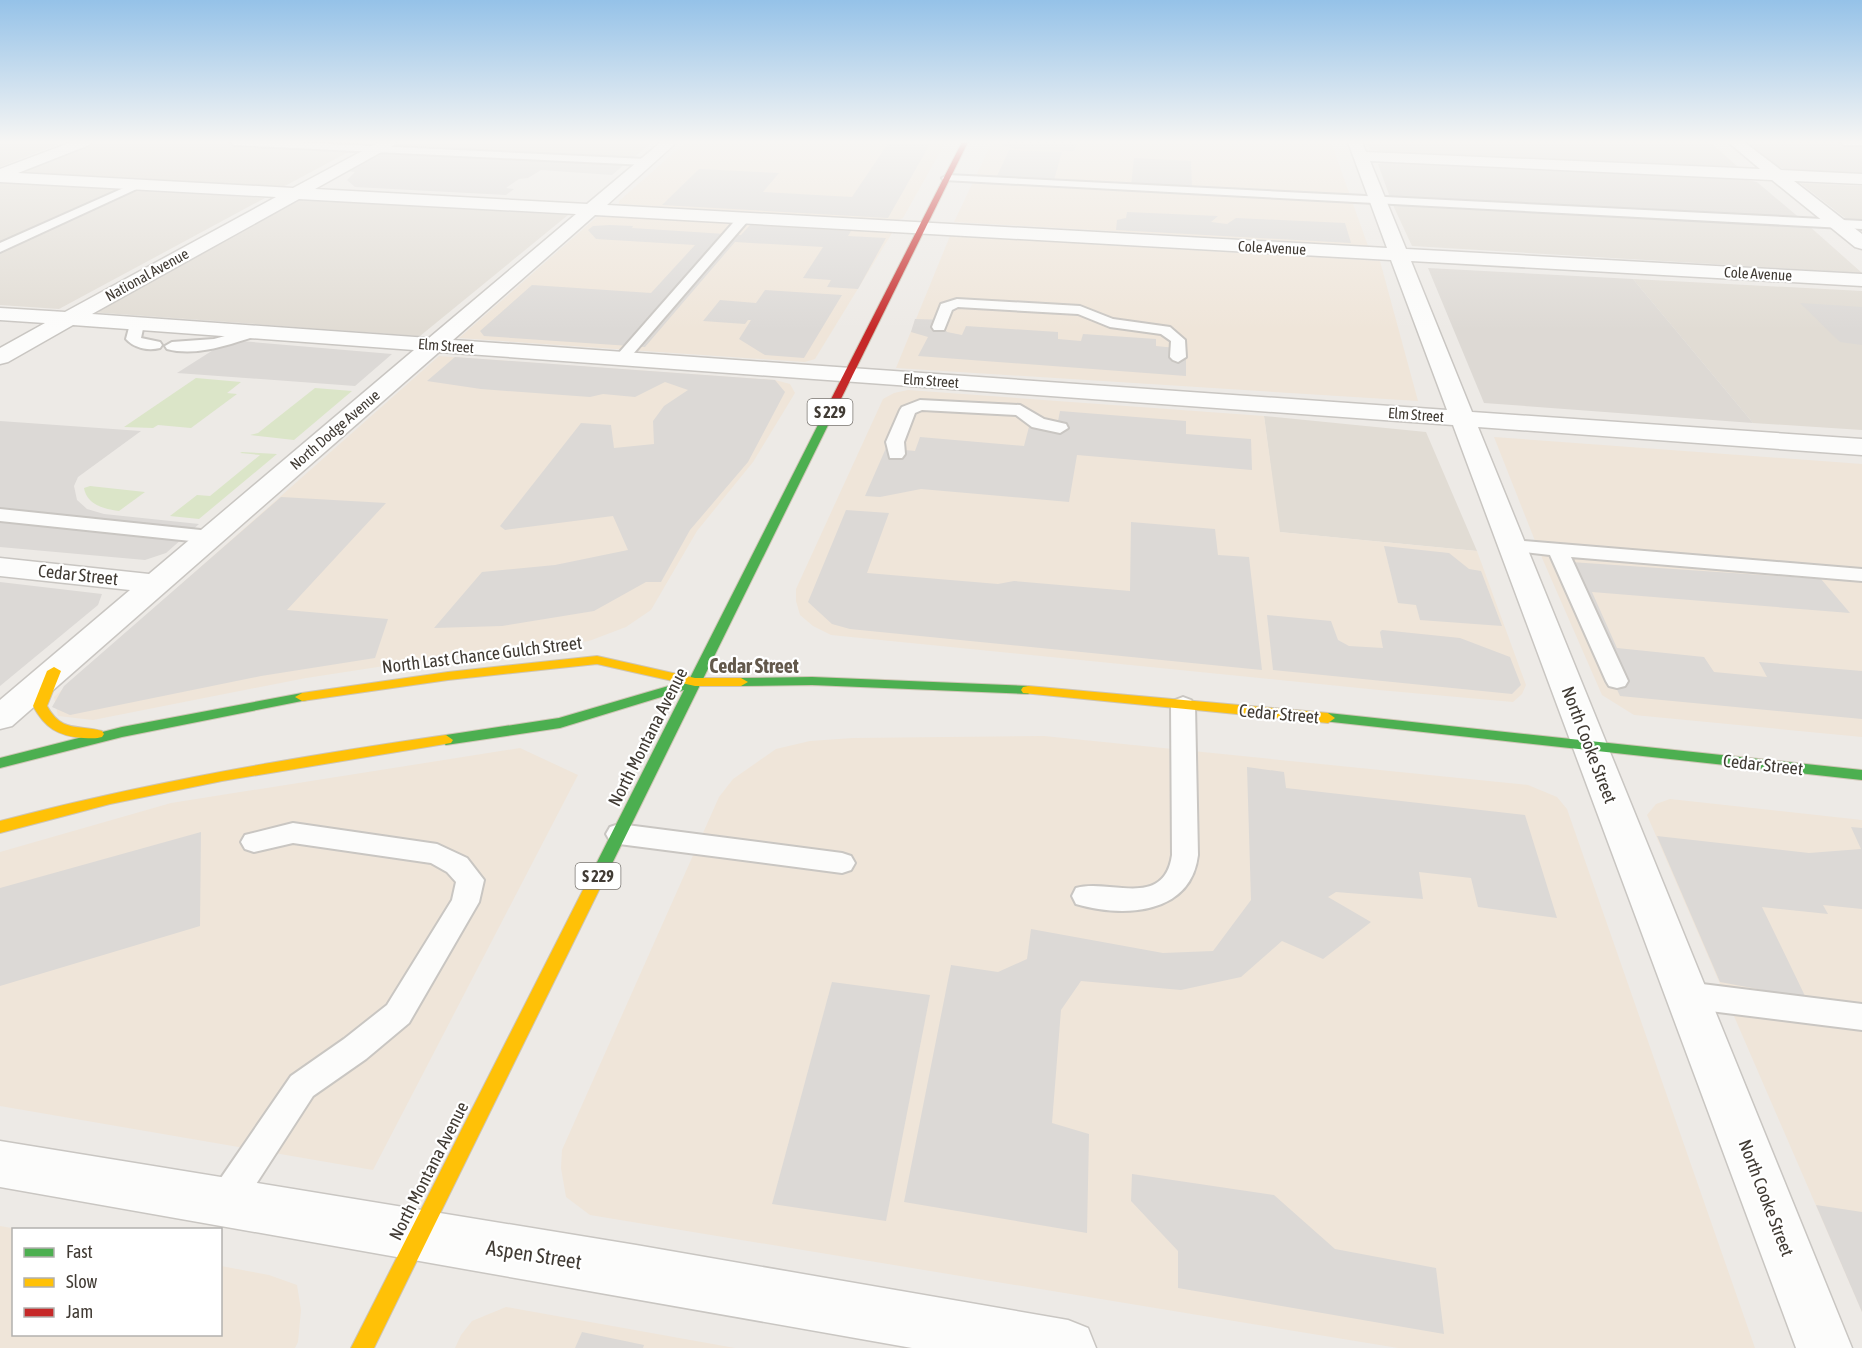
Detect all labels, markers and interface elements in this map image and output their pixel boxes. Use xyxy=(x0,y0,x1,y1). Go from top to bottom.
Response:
street label: Cole Avenue xyxy=(1238,237,1307,258)
street label: National Avenue xyxy=(102,245,191,304)
street label: Cole Avenue xyxy=(1724,263,1793,284)
street label: Elm Street xyxy=(417,335,475,356)
street label: Elm Street xyxy=(902,370,960,391)
street label: North Dodge Avenue xyxy=(286,386,383,473)
road number: S 229 xyxy=(808,399,852,425)
street label: Elm Street xyxy=(1387,404,1445,425)
street label: Cedar Street xyxy=(37,560,119,589)
street label: North Last Chance Gulch Street xyxy=(381,632,583,677)
district label: Cedar Street xyxy=(709,654,799,677)
street label: North Montana Avenue xyxy=(604,664,692,810)
street label: North Cooke Street xyxy=(1558,683,1621,806)
street label: Cedar Street xyxy=(1238,700,1320,727)
street label: Cedar Street xyxy=(1722,750,1804,779)
road number: S 229 xyxy=(576,863,620,889)
street label: North Montana Avenue xyxy=(385,1098,473,1244)
street label: North Cooke Street xyxy=(1735,1136,1798,1259)
legend xyxy=(12,1228,222,1336)
street label: Aspen Street xyxy=(485,1235,584,1273)
text: Fast xyxy=(66,1241,93,1262)
text: Slow xyxy=(66,1271,97,1292)
text: Jam xyxy=(66,1301,93,1322)

